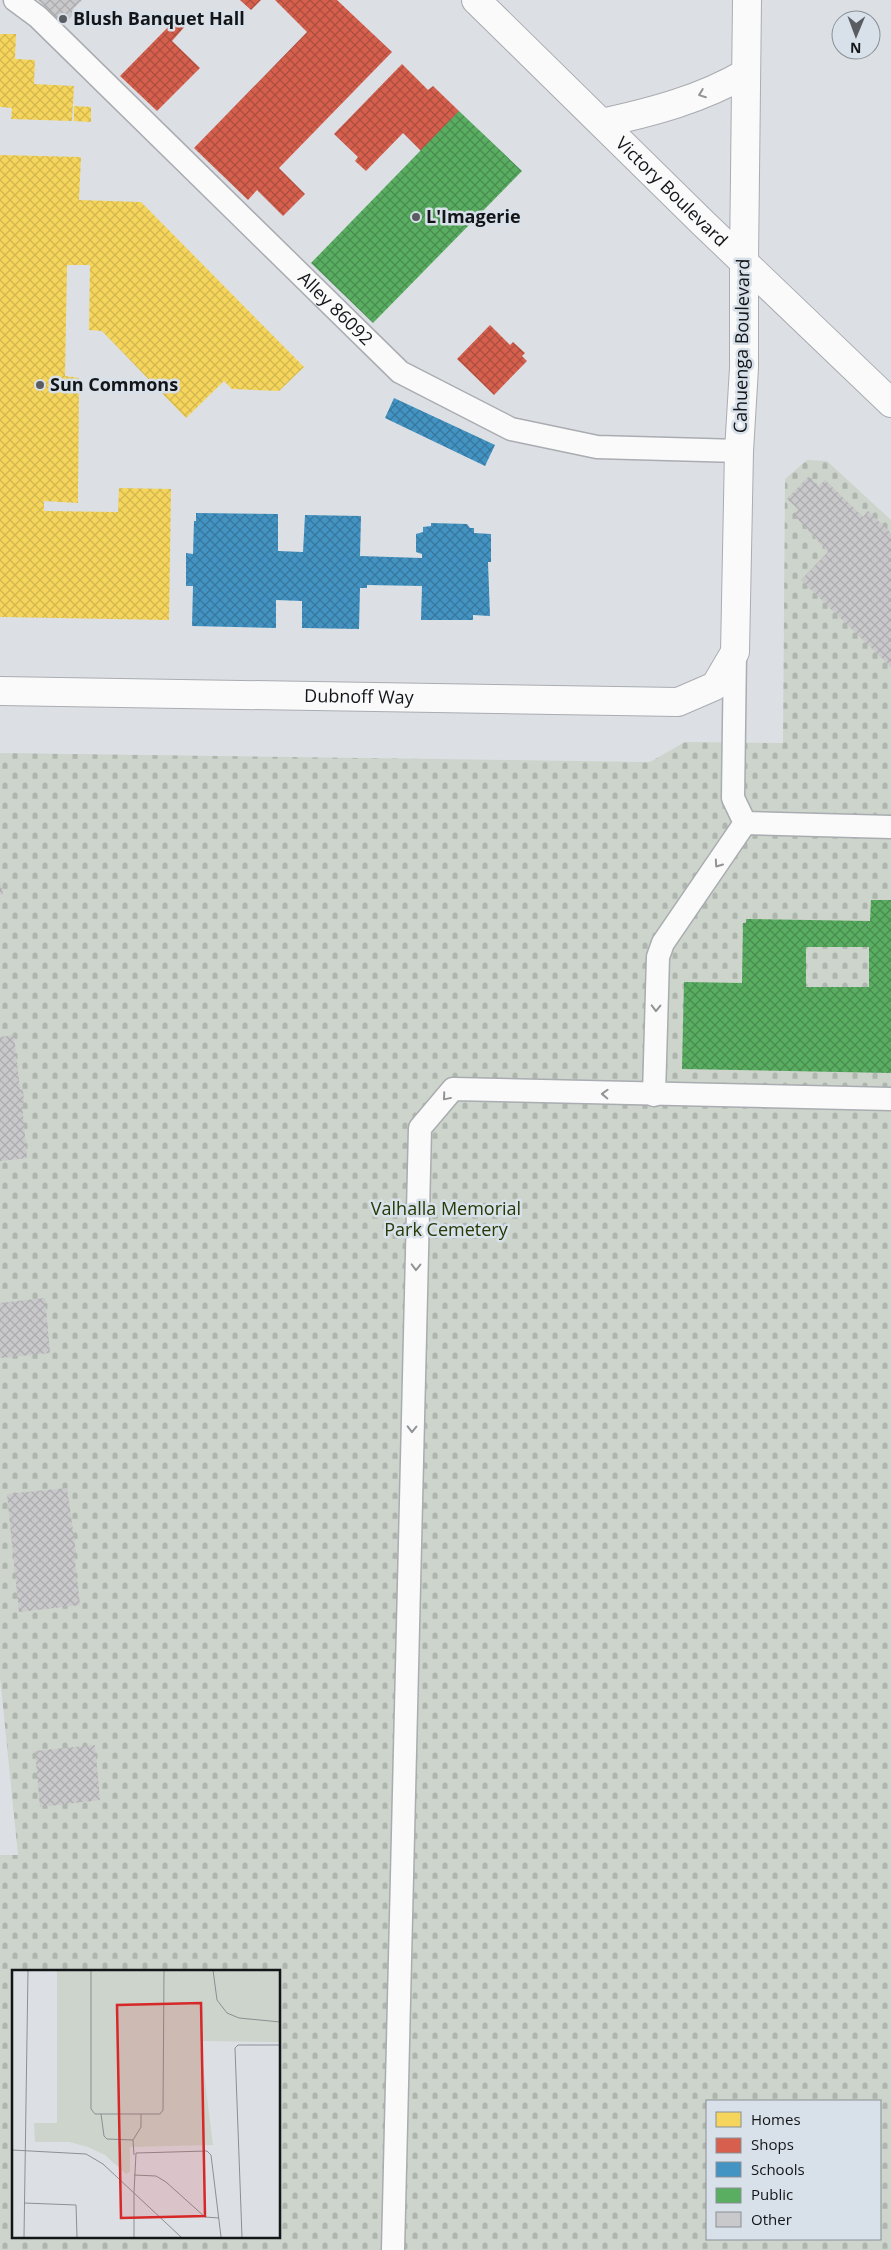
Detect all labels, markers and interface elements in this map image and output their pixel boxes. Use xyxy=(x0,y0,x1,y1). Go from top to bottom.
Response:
place label: Blush Banquet Hall xyxy=(73,6,245,30)
north arrow xyxy=(831,10,881,60)
marker: Blush Banquet Hall xyxy=(57,13,69,25)
text: N xyxy=(850,39,862,58)
one-way arrow xyxy=(698,88,707,98)
street label: Victory Boulevard xyxy=(611,131,733,251)
place label: L'Imagerie xyxy=(426,204,521,228)
marker: L'Imagerie xyxy=(410,211,422,223)
street label: Cahuenga Boulevard xyxy=(727,259,755,433)
street label: Alley 86092 xyxy=(293,266,379,350)
place label: Sun Commons xyxy=(50,372,178,396)
marker: Sun Commons xyxy=(34,379,46,391)
street label: Dubnoff Way xyxy=(304,683,415,709)
one-way arrow xyxy=(715,858,724,867)
one-way arrow xyxy=(651,1004,662,1012)
one-way arrow xyxy=(601,1088,609,1099)
one-way arrow xyxy=(443,1091,452,1100)
park label: Valhalla Memorial Park Cemetery xyxy=(371,1196,521,1241)
one-way arrow xyxy=(411,1263,422,1271)
one-way arrow xyxy=(407,1425,418,1433)
inset map xyxy=(12,1970,280,2238)
legend xyxy=(706,2100,881,2240)
text: Homes xyxy=(751,2109,801,2129)
text: Shops xyxy=(751,2134,794,2154)
text: Schools xyxy=(751,2159,805,2179)
text: Public xyxy=(751,2184,793,2204)
text: Other xyxy=(751,2209,792,2229)

